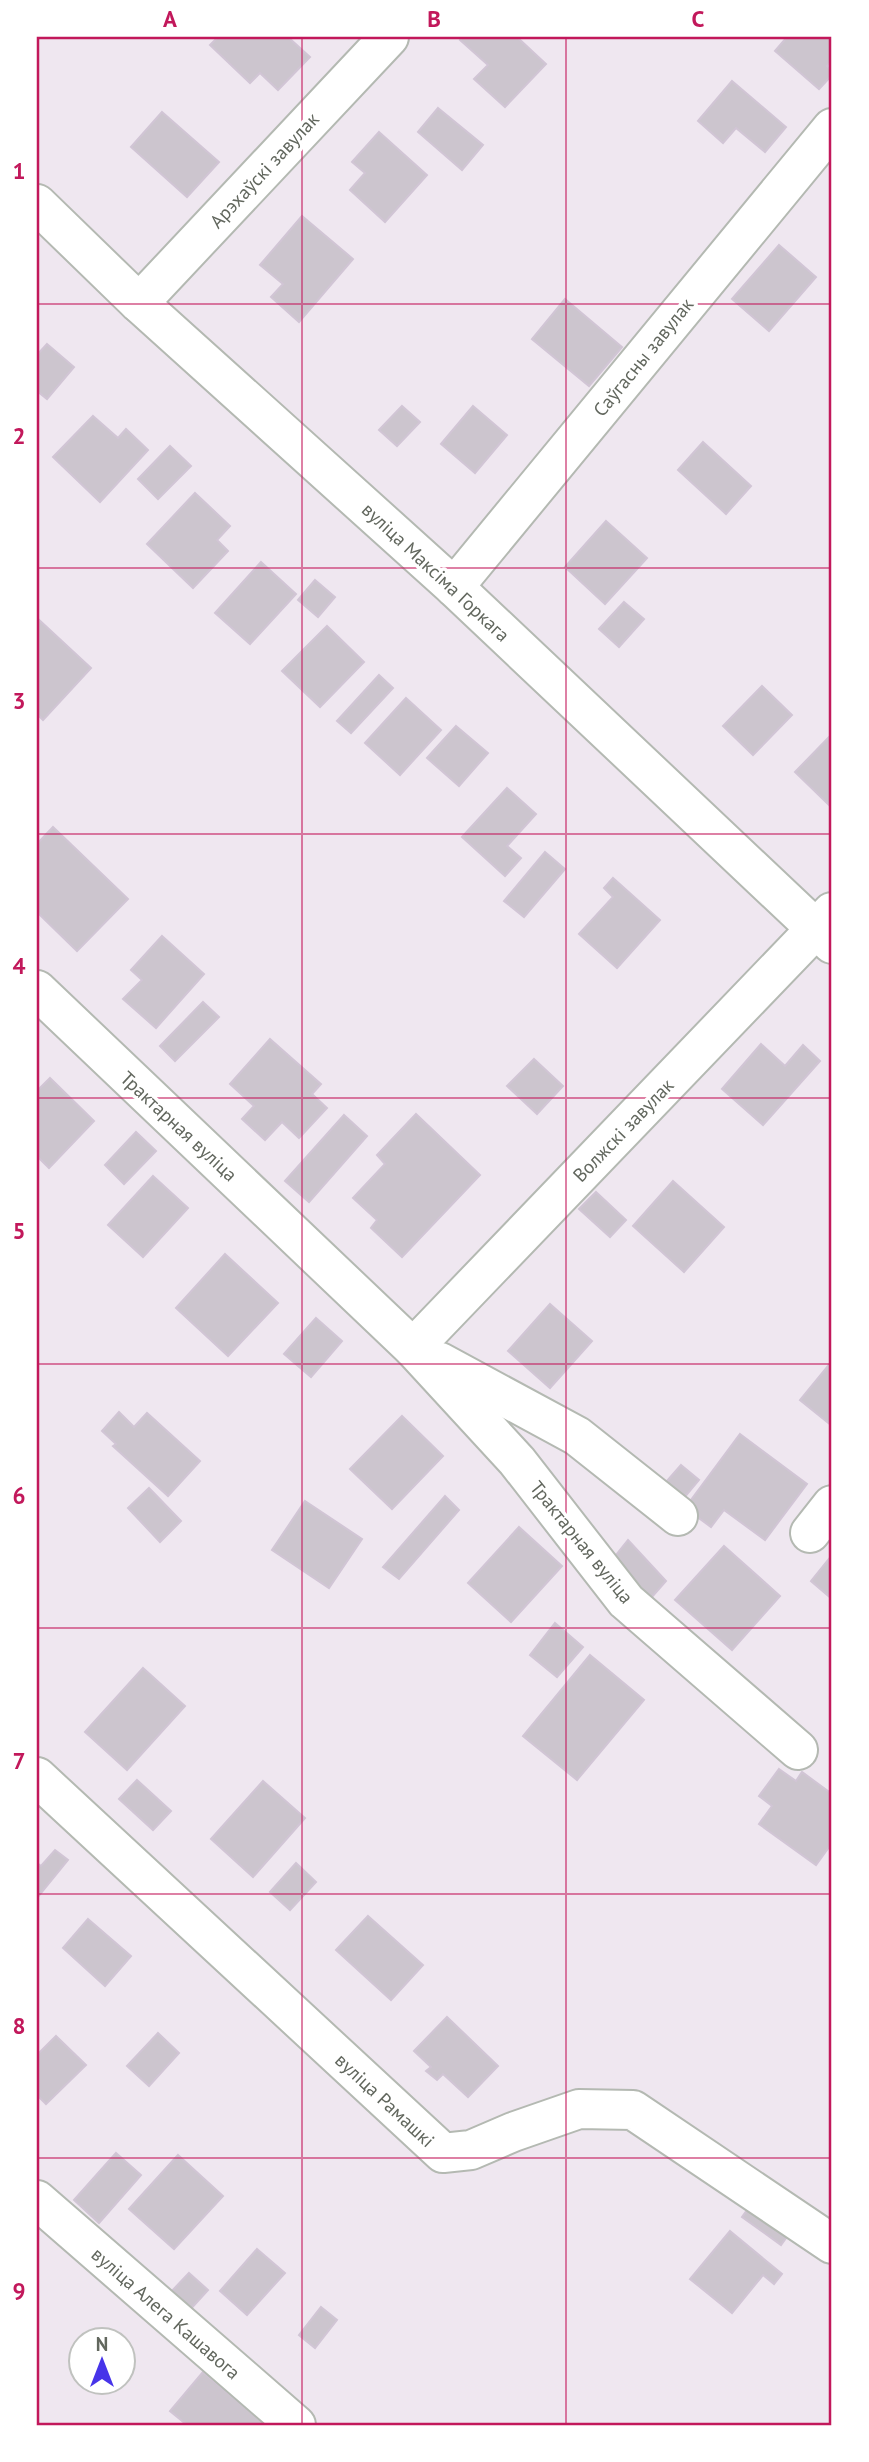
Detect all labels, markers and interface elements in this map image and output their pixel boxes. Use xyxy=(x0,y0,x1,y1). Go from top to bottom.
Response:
text: A xyxy=(163,4,177,33)
text: B xyxy=(427,4,441,33)
text: C xyxy=(692,4,705,33)
street label: Арэхаўскі завулак xyxy=(204,107,324,233)
text: 1 xyxy=(12,156,26,185)
street label: Саўгасны завулак xyxy=(588,293,698,421)
text: 2 xyxy=(12,421,26,450)
street label: вуліца Максіма Горкага xyxy=(357,497,515,647)
text: 3 xyxy=(12,686,26,715)
text: 4 xyxy=(12,951,26,980)
street label: Трактарная вуліца xyxy=(116,1066,242,1186)
street label: Волжскі завулак xyxy=(568,1073,678,1187)
text: 5 xyxy=(12,1216,26,1245)
street label: Трактарная вуліца xyxy=(525,1476,639,1608)
text: 6 xyxy=(12,1481,26,1510)
text: 7 xyxy=(12,1746,26,1775)
text: 8 xyxy=(12,2011,26,2040)
street label: вуліца Рамашкі xyxy=(330,2048,440,2152)
street label: вуліца Алега Кашавога xyxy=(87,2242,245,2384)
text: 9 xyxy=(12,2276,26,2305)
north arrow xyxy=(66,2326,136,2396)
text: N xyxy=(96,2332,108,2356)

